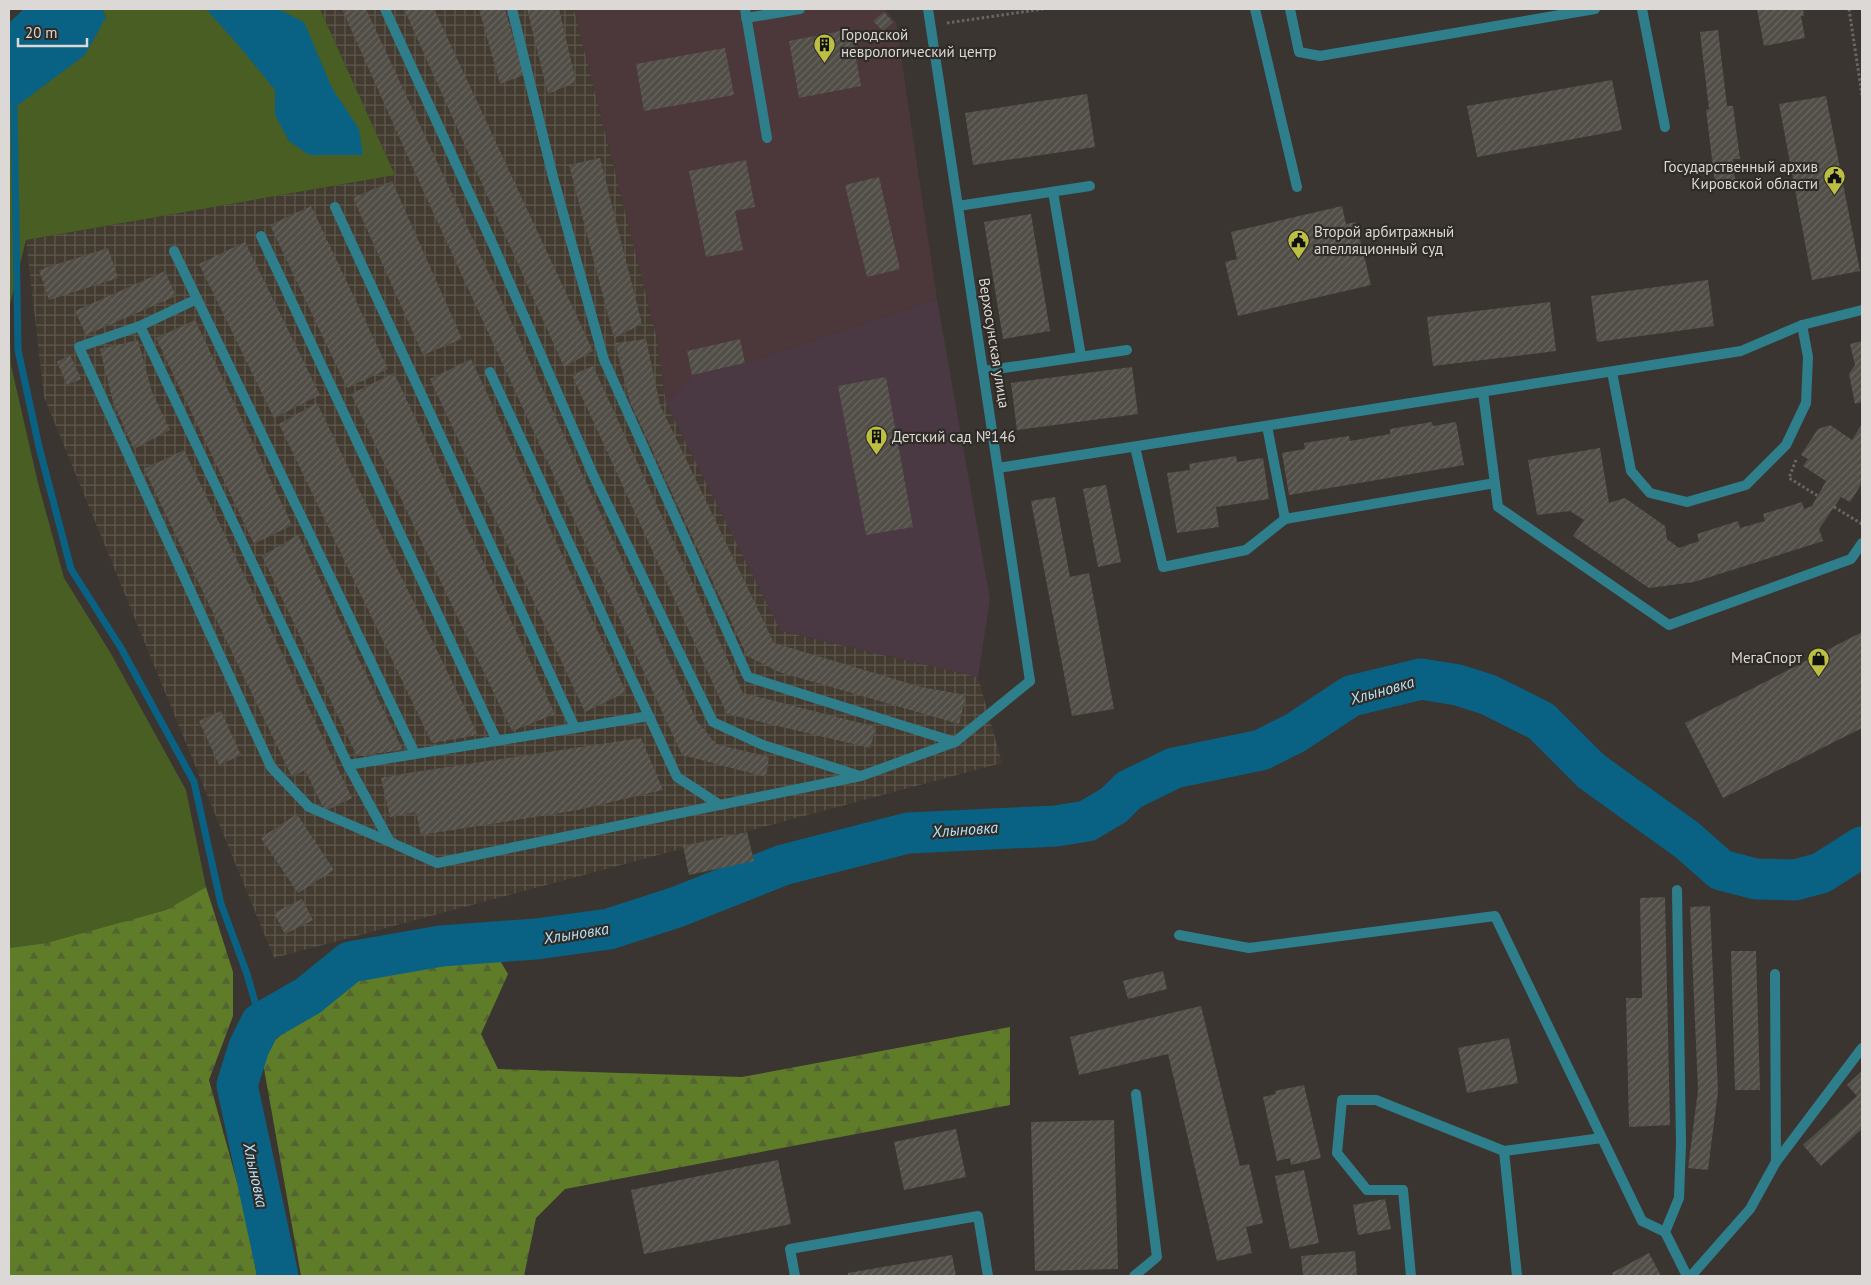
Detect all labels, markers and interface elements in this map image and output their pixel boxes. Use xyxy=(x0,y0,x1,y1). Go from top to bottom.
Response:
scale bar xyxy=(18,15,86,47)
text: 20 m xyxy=(25,23,58,42)
place label: Городской неврологический центр xyxy=(841,25,997,61)
building icon: Городской неврологический центр xyxy=(813,32,837,63)
place label: Государственный архив Кировской области xyxy=(1663,157,1818,193)
public building icon: Государственный архив Кировской области xyxy=(1822,164,1846,195)
place label: Второй арбитражный апелляционный суд xyxy=(1314,222,1454,258)
public building icon: Второй арбитражный апелляционный суд xyxy=(1286,229,1310,260)
street label: Верхосунская улица xyxy=(975,276,1014,410)
building icon: Детский сад №146 xyxy=(864,425,888,456)
place label: Детский сад №146 xyxy=(892,427,1016,446)
shop icon: МегаСпорт xyxy=(1806,646,1830,677)
place label: МегаСпорт xyxy=(1731,648,1802,667)
water label: Хлыновка xyxy=(1347,671,1417,709)
water label: Хлыновка xyxy=(930,817,999,841)
water label: Хлыновка xyxy=(541,918,610,948)
water label: Хлыновка xyxy=(239,1140,273,1210)

